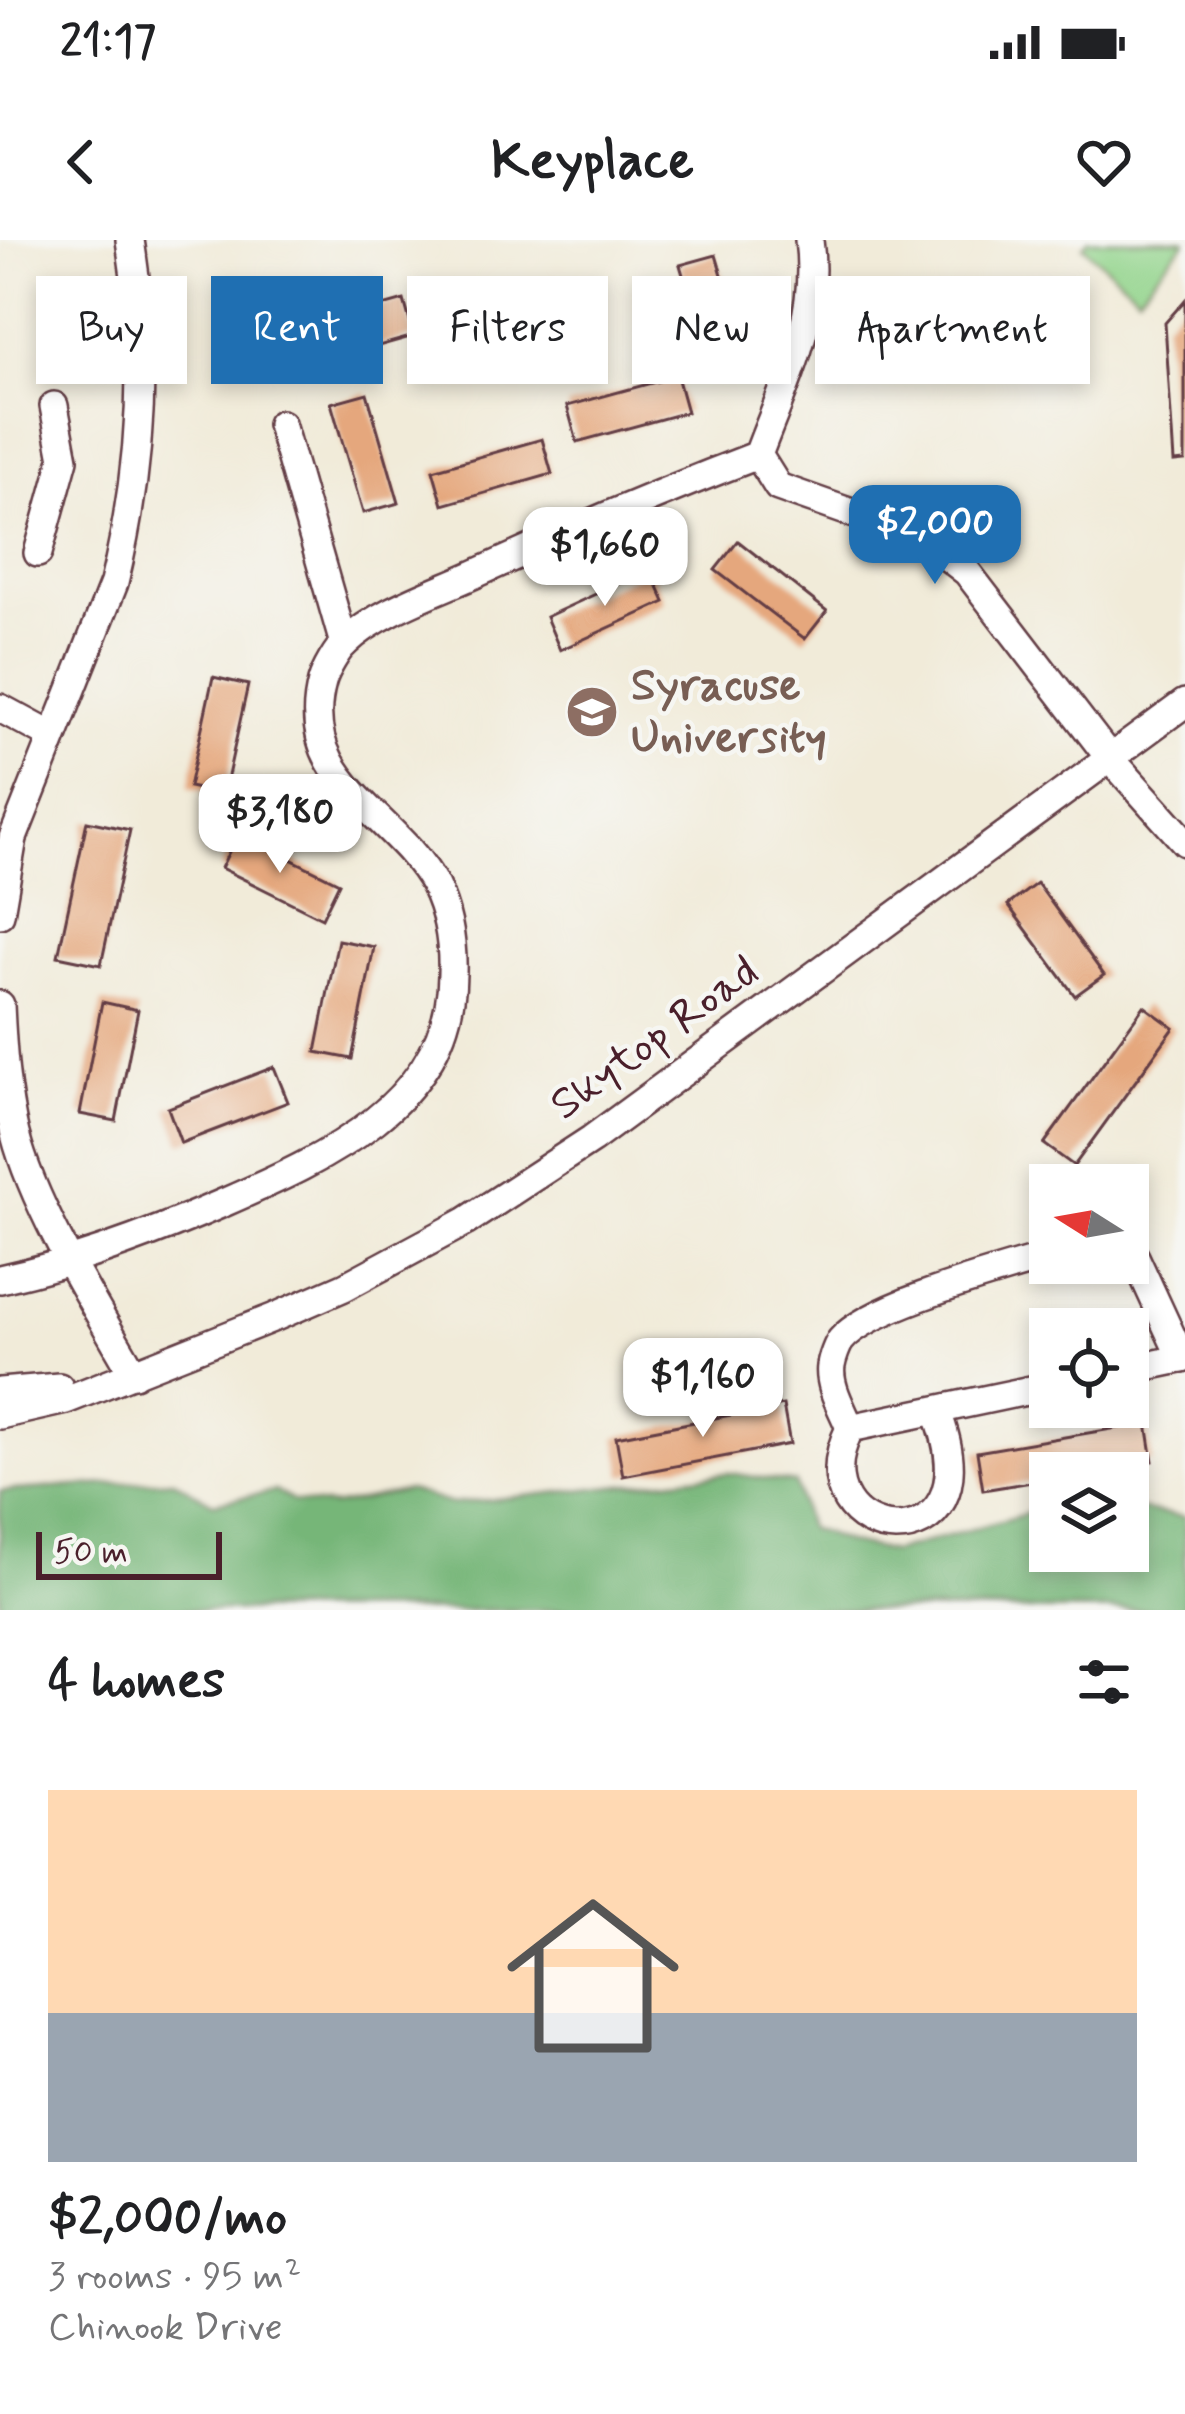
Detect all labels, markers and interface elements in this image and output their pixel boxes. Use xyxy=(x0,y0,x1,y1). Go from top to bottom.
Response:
text: 21:17 xyxy=(60,13,156,72)
text: Keyplace xyxy=(491,127,694,198)
icon: back xyxy=(48,129,114,195)
icon: heart xyxy=(1071,129,1137,195)
chip: Buy xyxy=(36,276,187,384)
chip: Rent xyxy=(211,276,383,384)
chip: Filters xyxy=(407,276,608,384)
chip: New xyxy=(632,276,791,384)
chip: Apartment xyxy=(815,276,1090,384)
pin: $2,000 xyxy=(837,485,1033,587)
text: $2,000 xyxy=(876,498,994,549)
pin: $1,660 xyxy=(507,507,703,609)
text: $1,660 xyxy=(550,520,660,571)
place label: Syracuse University xyxy=(631,657,826,768)
school or university icon: Syracuse University xyxy=(564,684,620,740)
pin: $3,180 xyxy=(182,774,378,876)
text: $3,180 xyxy=(226,787,334,838)
street label: Skytop Road xyxy=(539,943,771,1135)
north arrow xyxy=(1029,1164,1149,1284)
map controls xyxy=(1029,1164,1149,1572)
button: locate xyxy=(1029,1308,1149,1428)
pin: $1,160 xyxy=(605,1338,801,1440)
text: $1,160 xyxy=(650,1351,756,1402)
button: layers xyxy=(1029,1452,1149,1572)
scale bar xyxy=(36,1526,222,1579)
text: 50 m xyxy=(54,1531,128,1575)
text: 4 homes xyxy=(48,1649,225,1715)
icon: filters xyxy=(1071,1649,1137,1715)
icon: home xyxy=(485,1868,701,2084)
text: $2,000/mo xyxy=(48,2186,287,2252)
text: 3 rooms · 95 m² xyxy=(48,2252,301,2303)
text: Chinook Drive xyxy=(48,2303,282,2354)

